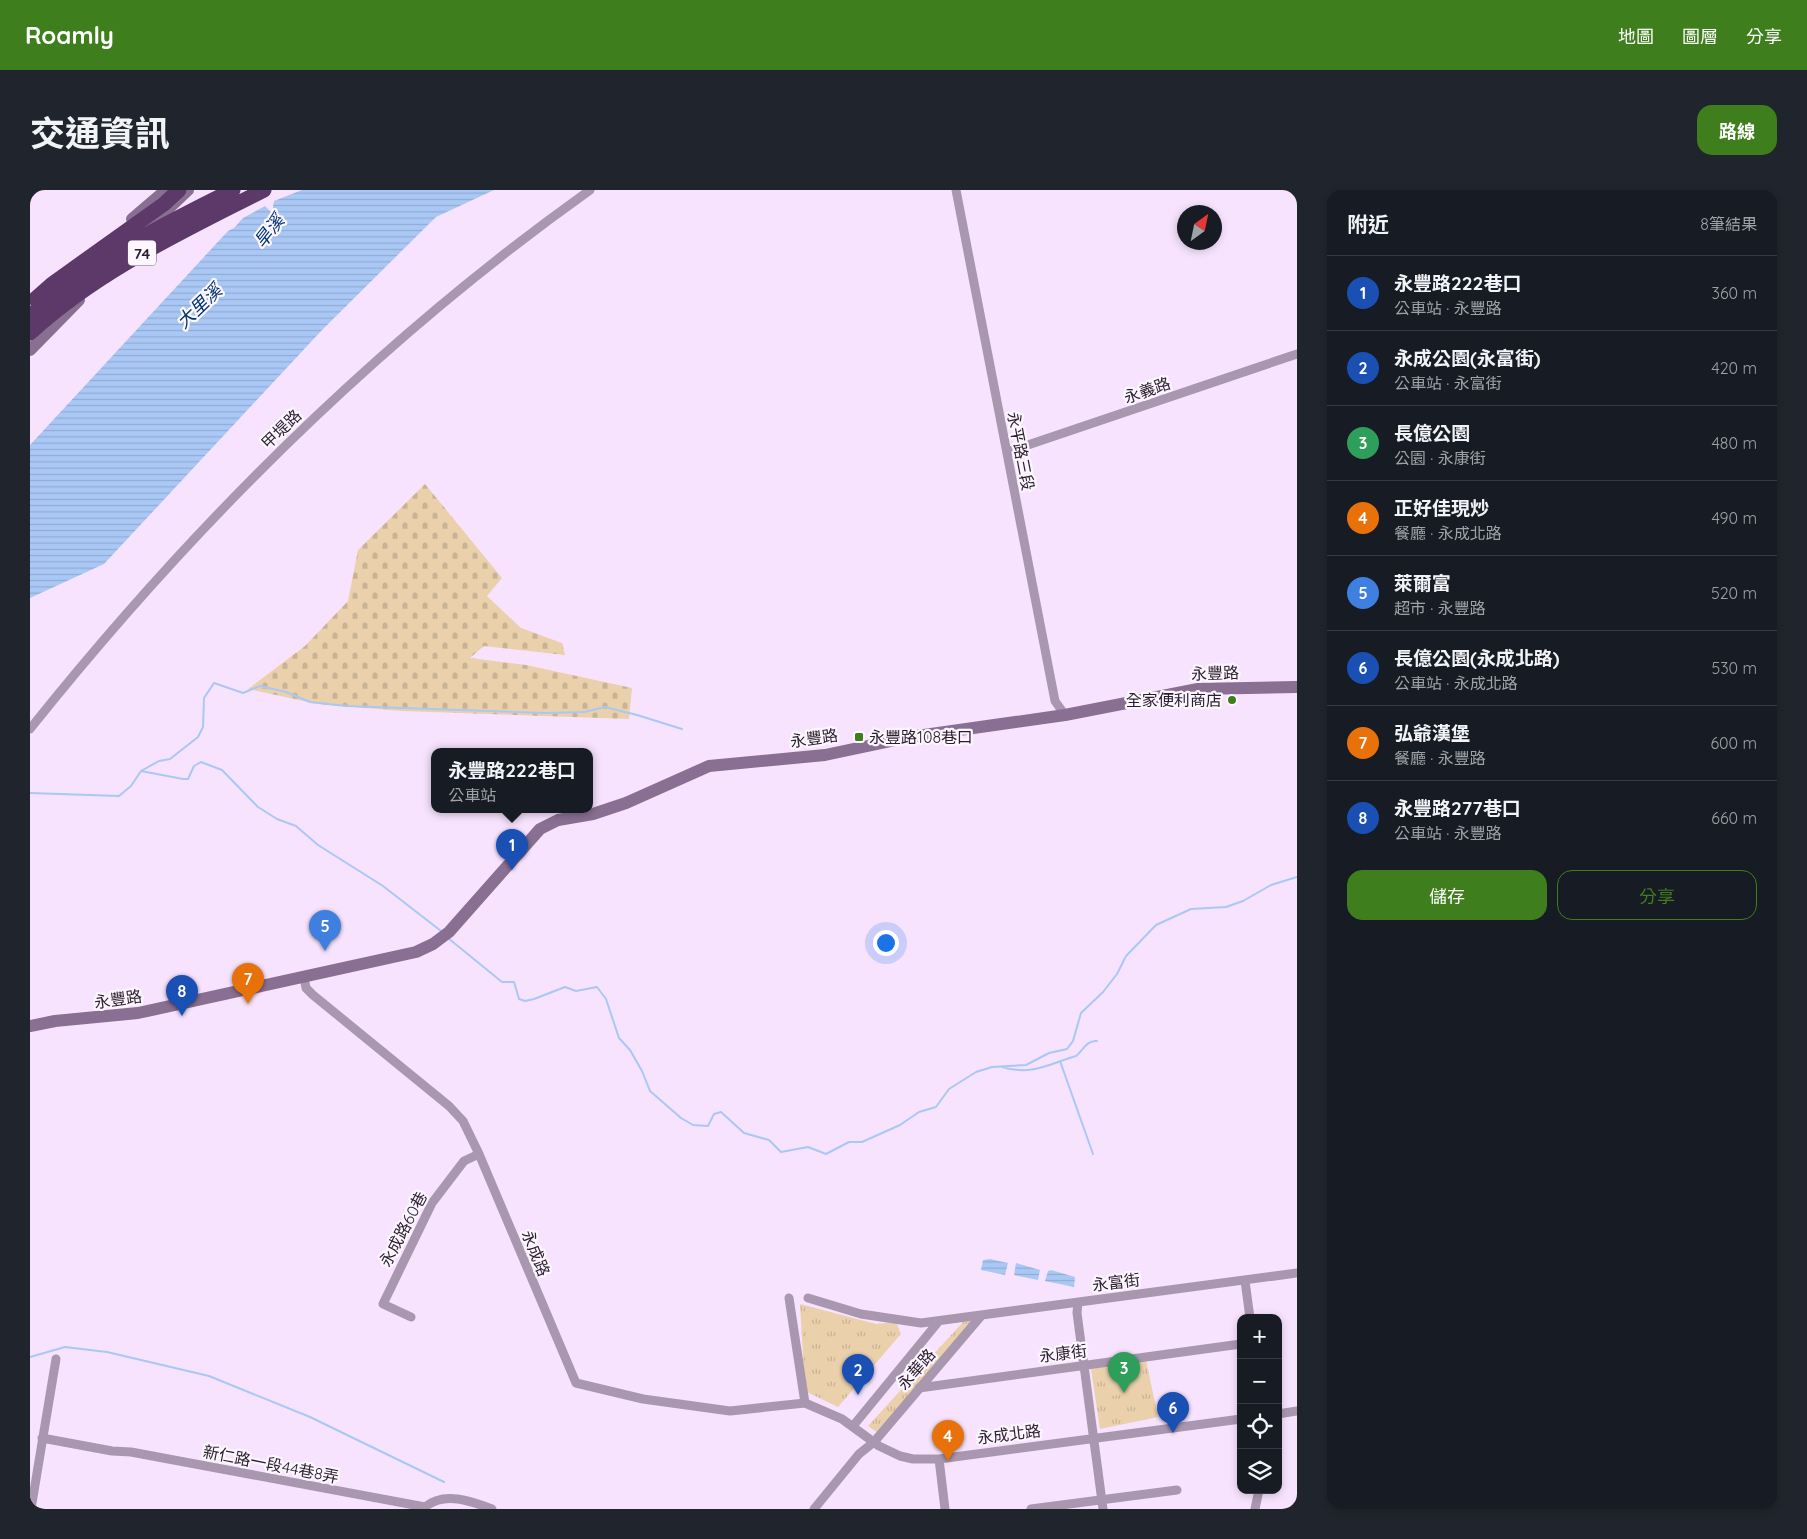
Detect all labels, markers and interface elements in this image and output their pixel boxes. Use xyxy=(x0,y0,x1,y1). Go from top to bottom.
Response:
text: Roamly xyxy=(25,20,114,50)
text: 地圖 xyxy=(1618,25,1654,48)
text: 圖層 xyxy=(1682,25,1718,48)
text: 分享 xyxy=(1746,25,1782,48)
button: 路線 xyxy=(1697,105,1777,155)
text: 交通資訊 xyxy=(30,111,170,155)
north arrow xyxy=(1177,205,1222,250)
water label: 旱溪 xyxy=(249,207,291,252)
text: 附近 xyxy=(1347,211,1389,237)
text: 8筆結果 xyxy=(1700,214,1757,234)
road number: 74 xyxy=(128,240,156,266)
text: 永豐路222巷口 xyxy=(1394,271,1521,295)
water label: 大里溪 xyxy=(172,277,229,333)
text: 1 xyxy=(1360,283,1366,303)
text: 360 m xyxy=(1712,283,1757,303)
text: 公車站 · 永豐路 xyxy=(1394,298,1502,318)
text: 永成公園(永富街) xyxy=(1394,346,1541,370)
text: 2 xyxy=(1358,358,1368,378)
text: 420 m xyxy=(1711,358,1757,378)
street label: 永義路 xyxy=(1121,373,1173,407)
text: 公車站 · 永富街 xyxy=(1394,373,1502,393)
street label: 甲堤路 xyxy=(257,405,305,453)
street label: 永平路三段 xyxy=(1004,410,1038,492)
text: 長億公園 xyxy=(1394,421,1470,445)
text: 3 xyxy=(1359,433,1367,453)
text: 480 m xyxy=(1711,433,1757,453)
text: 公園 · 永康街 xyxy=(1394,448,1486,468)
text: 正好佳現炒 xyxy=(1394,496,1489,520)
text: 4 xyxy=(1358,508,1368,528)
text: 490 m xyxy=(1711,508,1757,528)
text: 餐廳 · 永成北路 xyxy=(1394,523,1502,543)
text: 萊爾富 xyxy=(1394,571,1451,595)
text: 5 xyxy=(1358,583,1368,603)
text: 520 m xyxy=(1711,583,1757,603)
text: 超市 · 永豐路 xyxy=(1394,598,1486,618)
text: 長億公園(永成北路) xyxy=(1394,646,1560,670)
text: 6 xyxy=(1359,658,1367,678)
text: 530 m xyxy=(1711,658,1757,678)
street label: 永豐路 xyxy=(1191,662,1239,684)
text: 公車站 · 永成北路 xyxy=(1394,673,1518,693)
place label: 全家便利商店 xyxy=(1126,690,1222,710)
marker: 全家便利商店 xyxy=(1226,694,1238,706)
text: 弘爺漢堡 xyxy=(1394,721,1470,745)
street label: 永豐路 xyxy=(789,725,839,751)
place label: 永豐路108巷口 xyxy=(869,727,973,747)
marker: 永豐路108巷口 xyxy=(853,731,865,743)
text: 7 xyxy=(1359,733,1367,753)
text: 600 m xyxy=(1710,733,1757,753)
popup xyxy=(431,748,593,813)
text: 餐廳 · 永豐路 xyxy=(1394,748,1486,768)
text: 永豐路222巷口 xyxy=(448,758,576,782)
text: 公車站 xyxy=(448,785,496,805)
text: 永豐路277巷口 xyxy=(1394,796,1521,820)
text: 8 xyxy=(1359,808,1367,828)
text: 660 m xyxy=(1711,808,1757,828)
text: 公車站 · 永豐路 xyxy=(1394,823,1502,843)
pin: 1 xyxy=(496,829,528,870)
button: 儲存 xyxy=(1347,870,1547,920)
button: 分享 xyxy=(1557,870,1757,920)
pin: 5 xyxy=(309,910,341,951)
your location xyxy=(873,930,899,956)
pin: 7 xyxy=(232,963,264,1004)
pin: 8 xyxy=(166,975,198,1016)
street label: 永豐路 xyxy=(93,986,143,1012)
street label: 永成路60巷 xyxy=(375,1188,431,1270)
street label: 永成路 xyxy=(518,1227,554,1279)
street label: 永富街 xyxy=(1091,1269,1141,1295)
map controls xyxy=(1237,1314,1282,1494)
button: + xyxy=(1237,1314,1282,1359)
street label: 永康街 xyxy=(1038,1340,1088,1366)
street label: 永華路 xyxy=(893,1344,939,1394)
pin: 3 xyxy=(1108,1352,1140,1393)
pin: 2 xyxy=(842,1354,874,1395)
button: − xyxy=(1237,1359,1282,1404)
pin: 6 xyxy=(1157,1392,1189,1433)
button: locate xyxy=(1237,1404,1282,1449)
pin: 4 xyxy=(932,1420,964,1461)
street label: 永成北路 xyxy=(976,1420,1042,1448)
street label: 新仁路一段44巷8弄 xyxy=(202,1441,340,1487)
button: layers xyxy=(1237,1449,1282,1494)

